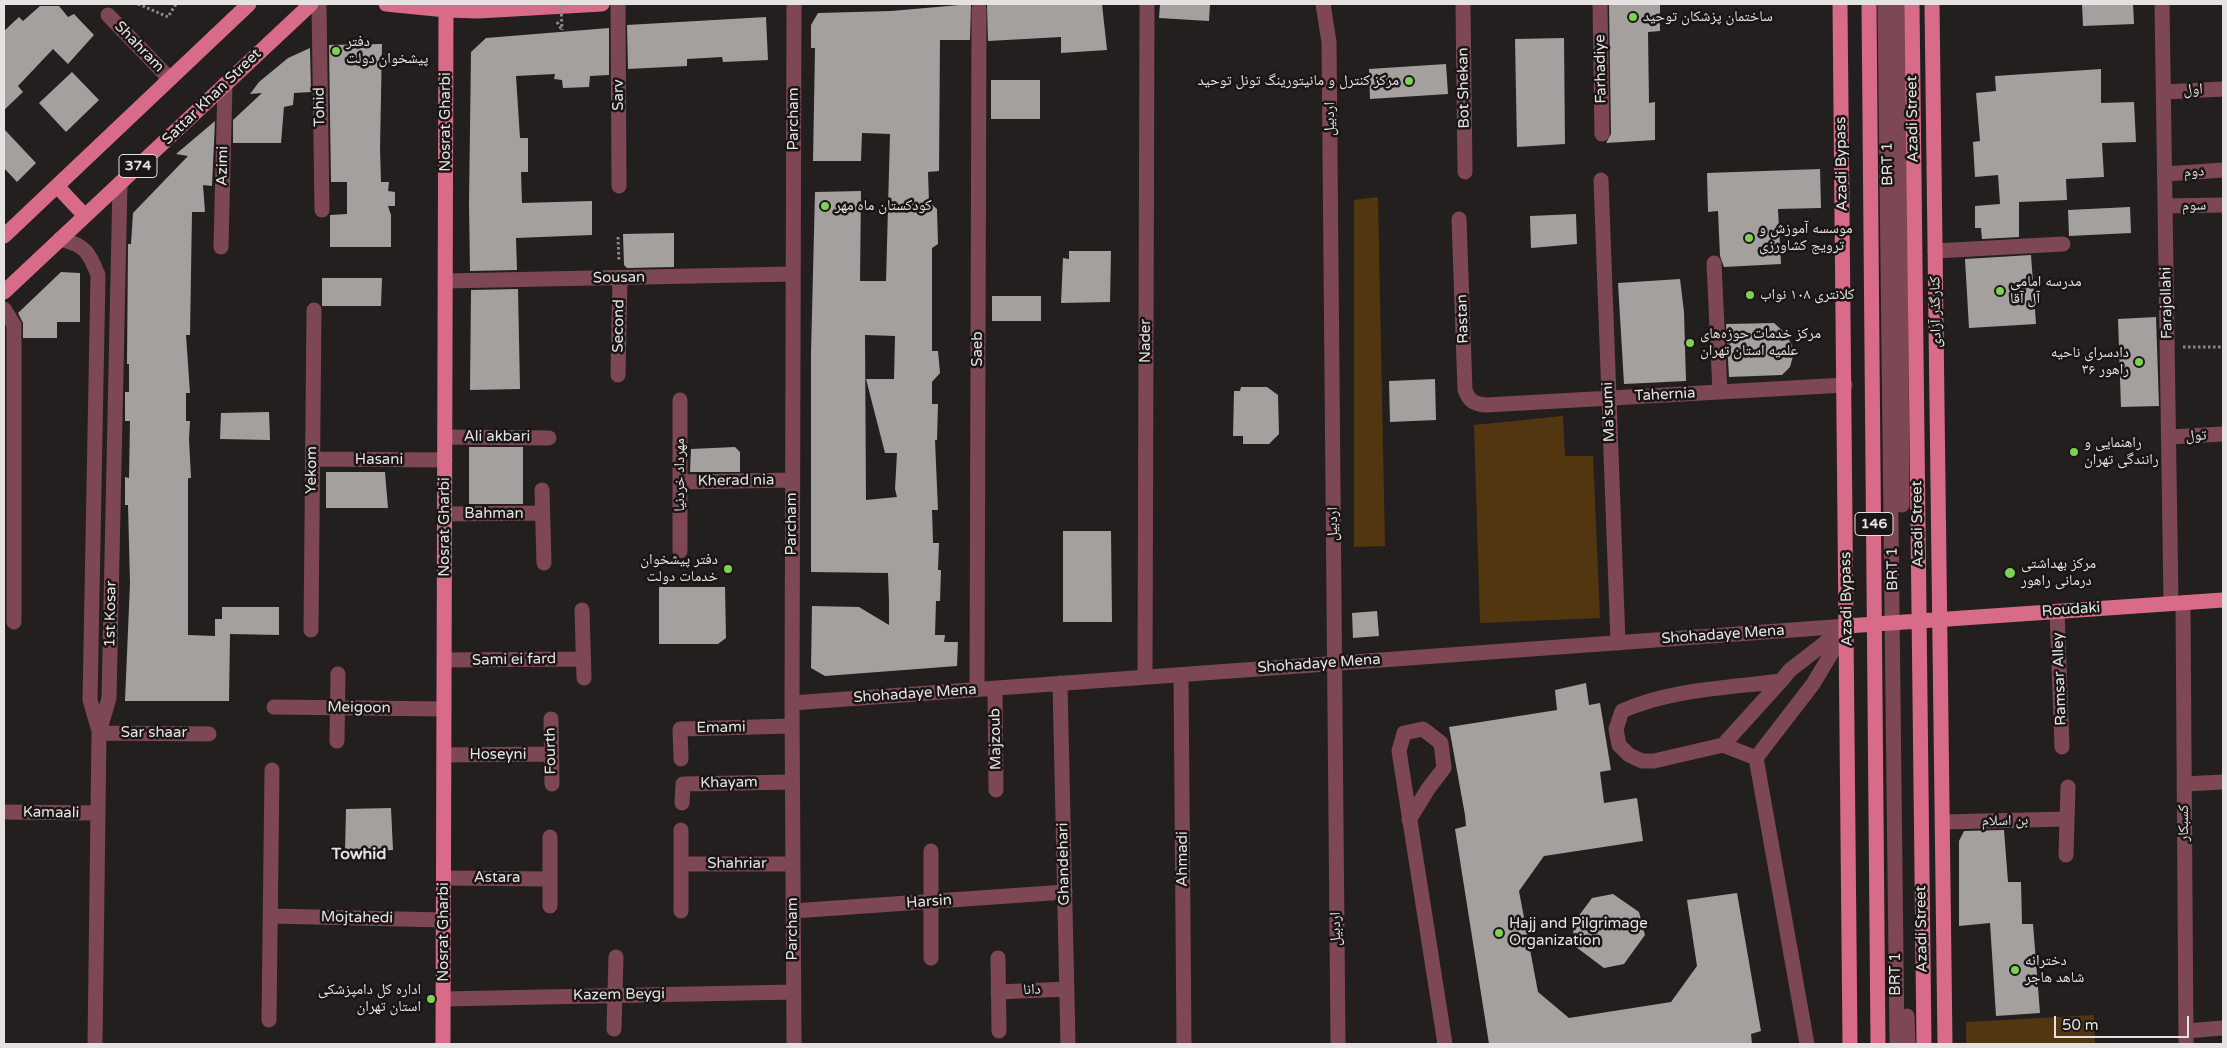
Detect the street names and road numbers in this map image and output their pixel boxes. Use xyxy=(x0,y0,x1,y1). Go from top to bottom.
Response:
street label: Shahram xyxy=(110,18,168,76)
street label: Farhadiye xyxy=(1591,34,1611,104)
street label: Sattar Khan Street xyxy=(159,45,265,149)
street label: Bot Shekan xyxy=(1454,47,1474,129)
street label: Nosrat Gharbi xyxy=(437,72,455,172)
street label: Azadi Street xyxy=(1903,75,1923,163)
street label: Sarv xyxy=(610,79,628,111)
street label: اول xyxy=(2183,80,2203,100)
street label: Tohid xyxy=(311,87,329,127)
street label: Parcham xyxy=(785,88,803,150)
street label: اردبیل xyxy=(1321,102,1339,136)
street label: Azadi Bypass xyxy=(1832,116,1852,212)
street label: BRT 1 xyxy=(1879,142,1897,186)
street label: Azimi xyxy=(214,146,232,186)
road number: 374 xyxy=(119,154,157,178)
street label: دوم xyxy=(2183,162,2205,182)
street label: سوم xyxy=(2182,197,2206,215)
street label: Farajollahi xyxy=(2157,267,2177,339)
street label: Sousan xyxy=(593,269,645,287)
street label: کنارگذر آزادی xyxy=(1926,276,1946,348)
street label: Rastan xyxy=(1453,294,1473,344)
street label: Second xyxy=(610,299,628,353)
street label: Nader xyxy=(1137,319,1155,363)
street label: Saeb xyxy=(969,331,987,367)
street label: Ma'sumi xyxy=(1599,382,1619,442)
street label: Tahernia xyxy=(1634,384,1696,406)
street label: تول xyxy=(2185,426,2207,446)
street label: Ali akbari xyxy=(464,428,530,446)
street label: مهرداد خردنیا xyxy=(671,438,689,512)
street label: Yekom xyxy=(303,446,321,494)
street label: Hasani xyxy=(355,451,403,469)
street label: Kherad nia xyxy=(698,471,774,491)
street label: Nosrat Gharbi xyxy=(436,477,454,577)
street label: Azadi Street xyxy=(1908,480,1928,568)
street label: Parcham xyxy=(783,493,801,555)
street label: Bahman xyxy=(464,505,524,523)
street label: اردبیل xyxy=(1324,507,1342,541)
road number: 146 xyxy=(1855,512,1893,536)
street label: BRT 1 xyxy=(1884,547,1902,591)
street label: Azadi Bypass xyxy=(1837,551,1857,647)
street label: 1st Kosar xyxy=(101,580,121,648)
street label: Roudaki xyxy=(2041,599,2101,621)
street label: Shohadaye Mena xyxy=(1661,622,1785,648)
street label: Ramsar Alley xyxy=(2049,632,2071,726)
street label: Sami ei fard xyxy=(472,650,556,670)
street label: Shohadaye Mena xyxy=(1257,651,1381,677)
street label: Shohadaye Mena xyxy=(853,681,977,707)
street label: Meigoon xyxy=(327,698,391,718)
street label: Majzoub xyxy=(986,708,1006,770)
street label: Emami xyxy=(696,719,746,737)
street label: Sar shaar xyxy=(121,724,187,742)
street label: Fourth xyxy=(542,727,560,775)
street label: Hoseyni xyxy=(470,746,526,764)
street label: Khayam xyxy=(700,773,758,793)
street label: Kamaali xyxy=(23,804,79,822)
street label: کسبکار xyxy=(2175,804,2193,842)
street label: بن اسلام xyxy=(1981,812,2029,830)
street label: Ghandehari xyxy=(1054,822,1074,906)
street label: Ahmadi xyxy=(1174,831,1192,887)
street label: Shahriar xyxy=(707,855,767,873)
street label: Astara xyxy=(474,869,520,887)
street label: Nosrat Gharbi xyxy=(435,882,453,982)
street label: Azadi Street xyxy=(1912,885,1932,973)
street label: Harsin xyxy=(906,891,952,913)
street label: Parcham xyxy=(784,898,802,960)
street label: Mojtahedi xyxy=(321,908,393,928)
street label: اردبیل xyxy=(1327,912,1345,946)
street label: BRT 1 xyxy=(1887,952,1905,996)
street label: دانا xyxy=(1023,981,1041,999)
street label: Kazem Beygi xyxy=(573,985,665,1005)

